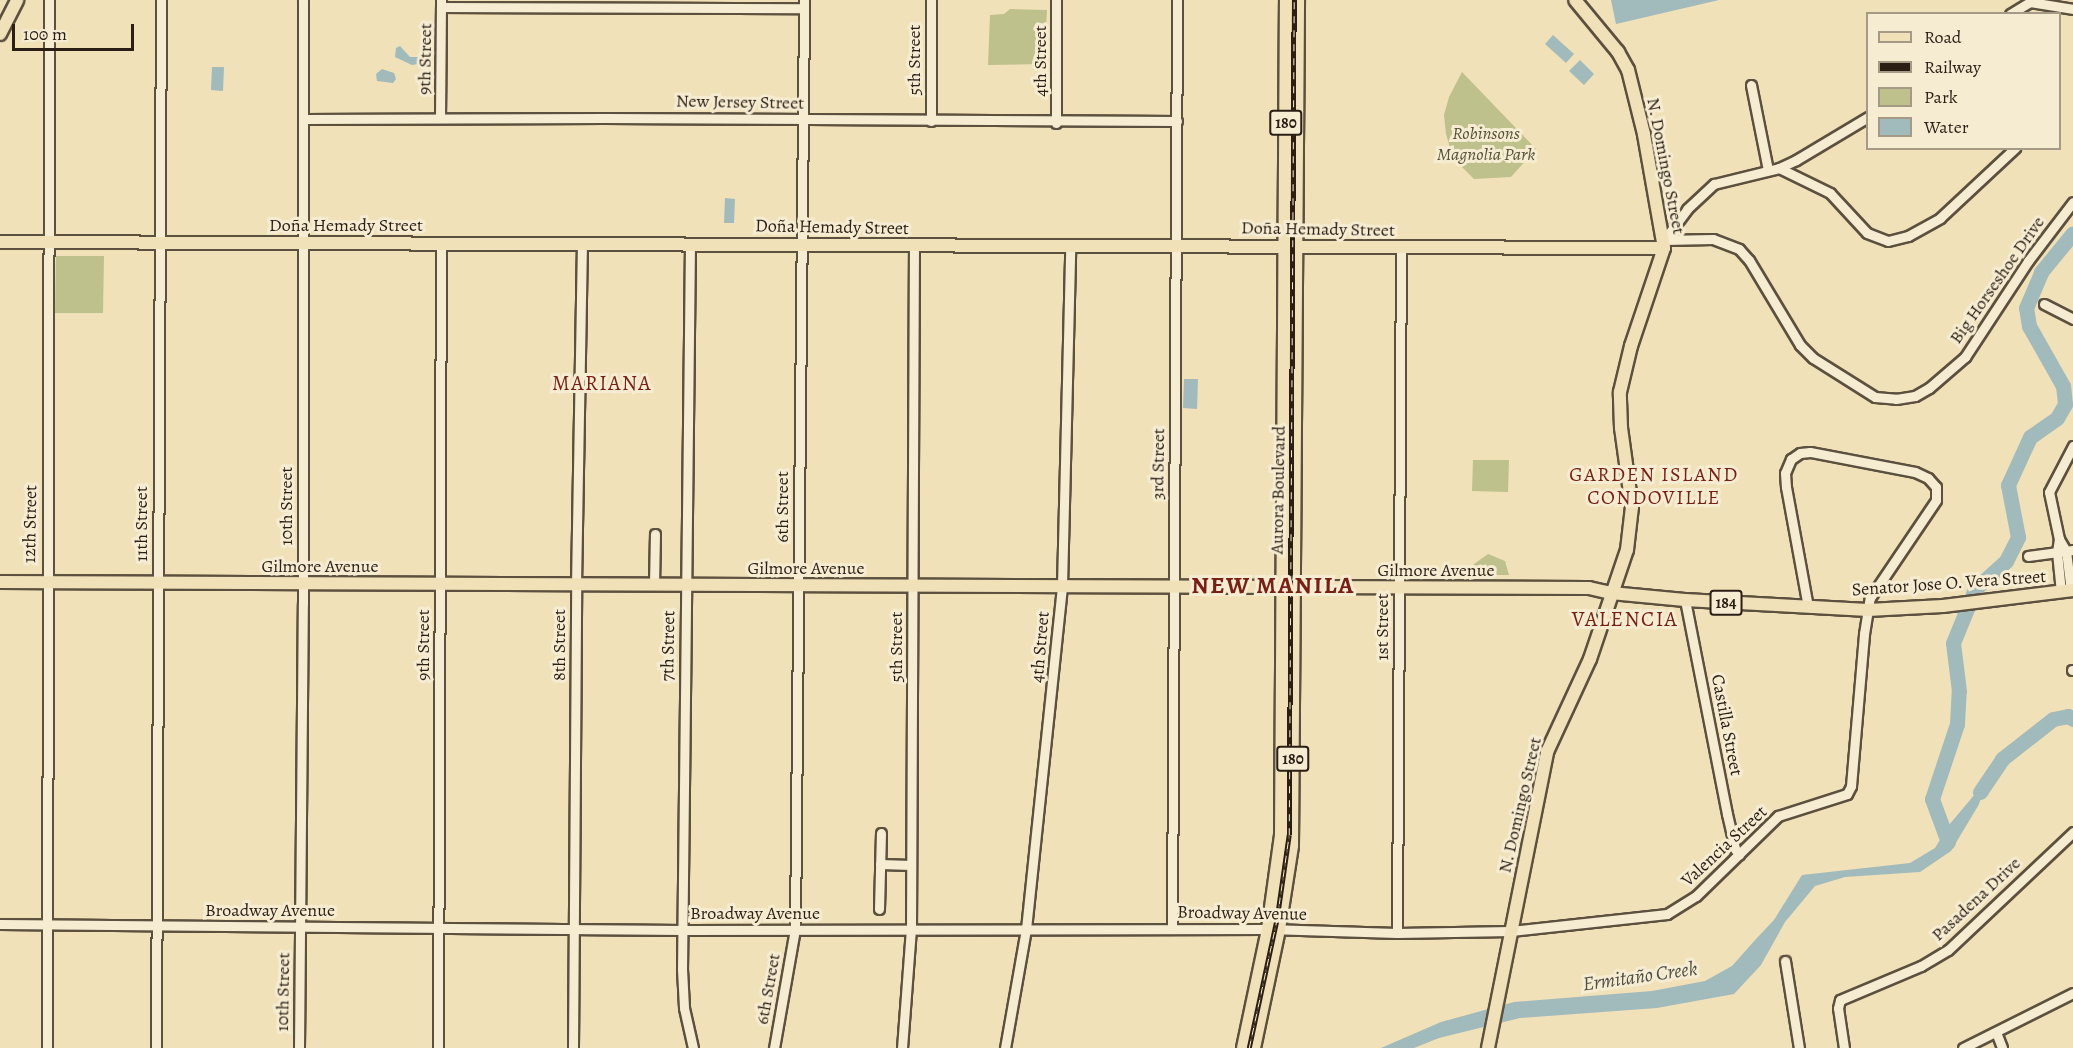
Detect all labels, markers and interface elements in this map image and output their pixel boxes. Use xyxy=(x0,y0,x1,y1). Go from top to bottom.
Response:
scale bar xyxy=(15,12,136,50)
legend xyxy=(1866,12,2061,150)
text: 100 m xyxy=(23,22,67,46)
street label: 9th Street xyxy=(414,23,436,95)
street label: 5th Street xyxy=(903,24,925,96)
street label: 4th Street xyxy=(1029,25,1051,97)
text: Road xyxy=(1924,25,1961,49)
text: Railway xyxy=(1924,55,1981,79)
text: Park xyxy=(1924,85,1958,109)
street label: New Jersey Street xyxy=(676,90,804,114)
street label: N. Domingo Street xyxy=(1642,96,1690,236)
road number: 180 xyxy=(1268,110,1304,136)
text: Water xyxy=(1924,115,1969,139)
park label: Robinsons Magnolia Park xyxy=(1437,123,1535,166)
street label: Big Horseshoe Drive xyxy=(1945,212,2049,348)
street label: Doña Hemady Street xyxy=(269,214,423,236)
street label: Doña Hemady Street xyxy=(755,215,909,239)
street label: Doña Hemady Street xyxy=(1241,217,1395,241)
district label: MARIANA xyxy=(552,370,652,396)
street label: Aurora Boulevard xyxy=(1266,426,1290,554)
street label: 3rd Street xyxy=(1147,428,1169,500)
district label: GARDEN ISLAND CONDOVILLE xyxy=(1569,463,1739,510)
street label: 10th Street xyxy=(275,466,297,546)
street label: 6th Street xyxy=(771,471,793,543)
street label: 12th Street xyxy=(19,485,41,563)
street label: 11th Street xyxy=(130,486,152,562)
street label: Gilmore Avenue xyxy=(262,555,378,577)
street label: Gilmore Avenue xyxy=(748,557,864,579)
street label: Gilmore Avenue xyxy=(1378,559,1494,581)
street label: Senator Jose O. Vera Street xyxy=(1851,565,2047,601)
district label: NEW MANILA xyxy=(1191,572,1355,600)
road number: 184 xyxy=(1710,590,1742,616)
street label: 1st Street xyxy=(1371,593,1393,661)
district label: VALENCIA xyxy=(1572,606,1678,632)
street label: 9th Street xyxy=(412,609,434,681)
street label: 8th Street xyxy=(548,609,570,681)
street label: 7th Street xyxy=(657,610,679,682)
street label: 4th Street xyxy=(1026,610,1054,684)
street label: 5th Street xyxy=(885,611,907,683)
street label: Castilla Street xyxy=(1707,672,1747,778)
street label: N. Domingo Street xyxy=(1494,735,1546,875)
road number: 180 xyxy=(1275,746,1311,772)
street label: Valencia Street xyxy=(1677,801,1771,891)
street label: Pasadena Drive xyxy=(1927,852,2025,946)
street label: Broadway Avenue xyxy=(205,899,335,921)
street label: Broadway Avenue xyxy=(1177,901,1307,925)
street label: Broadway Avenue xyxy=(690,902,820,924)
street label: 10th Street xyxy=(272,952,294,1032)
street label: 6th Street xyxy=(751,952,785,1026)
water label: Ermitaño Creek xyxy=(1581,956,1699,996)

